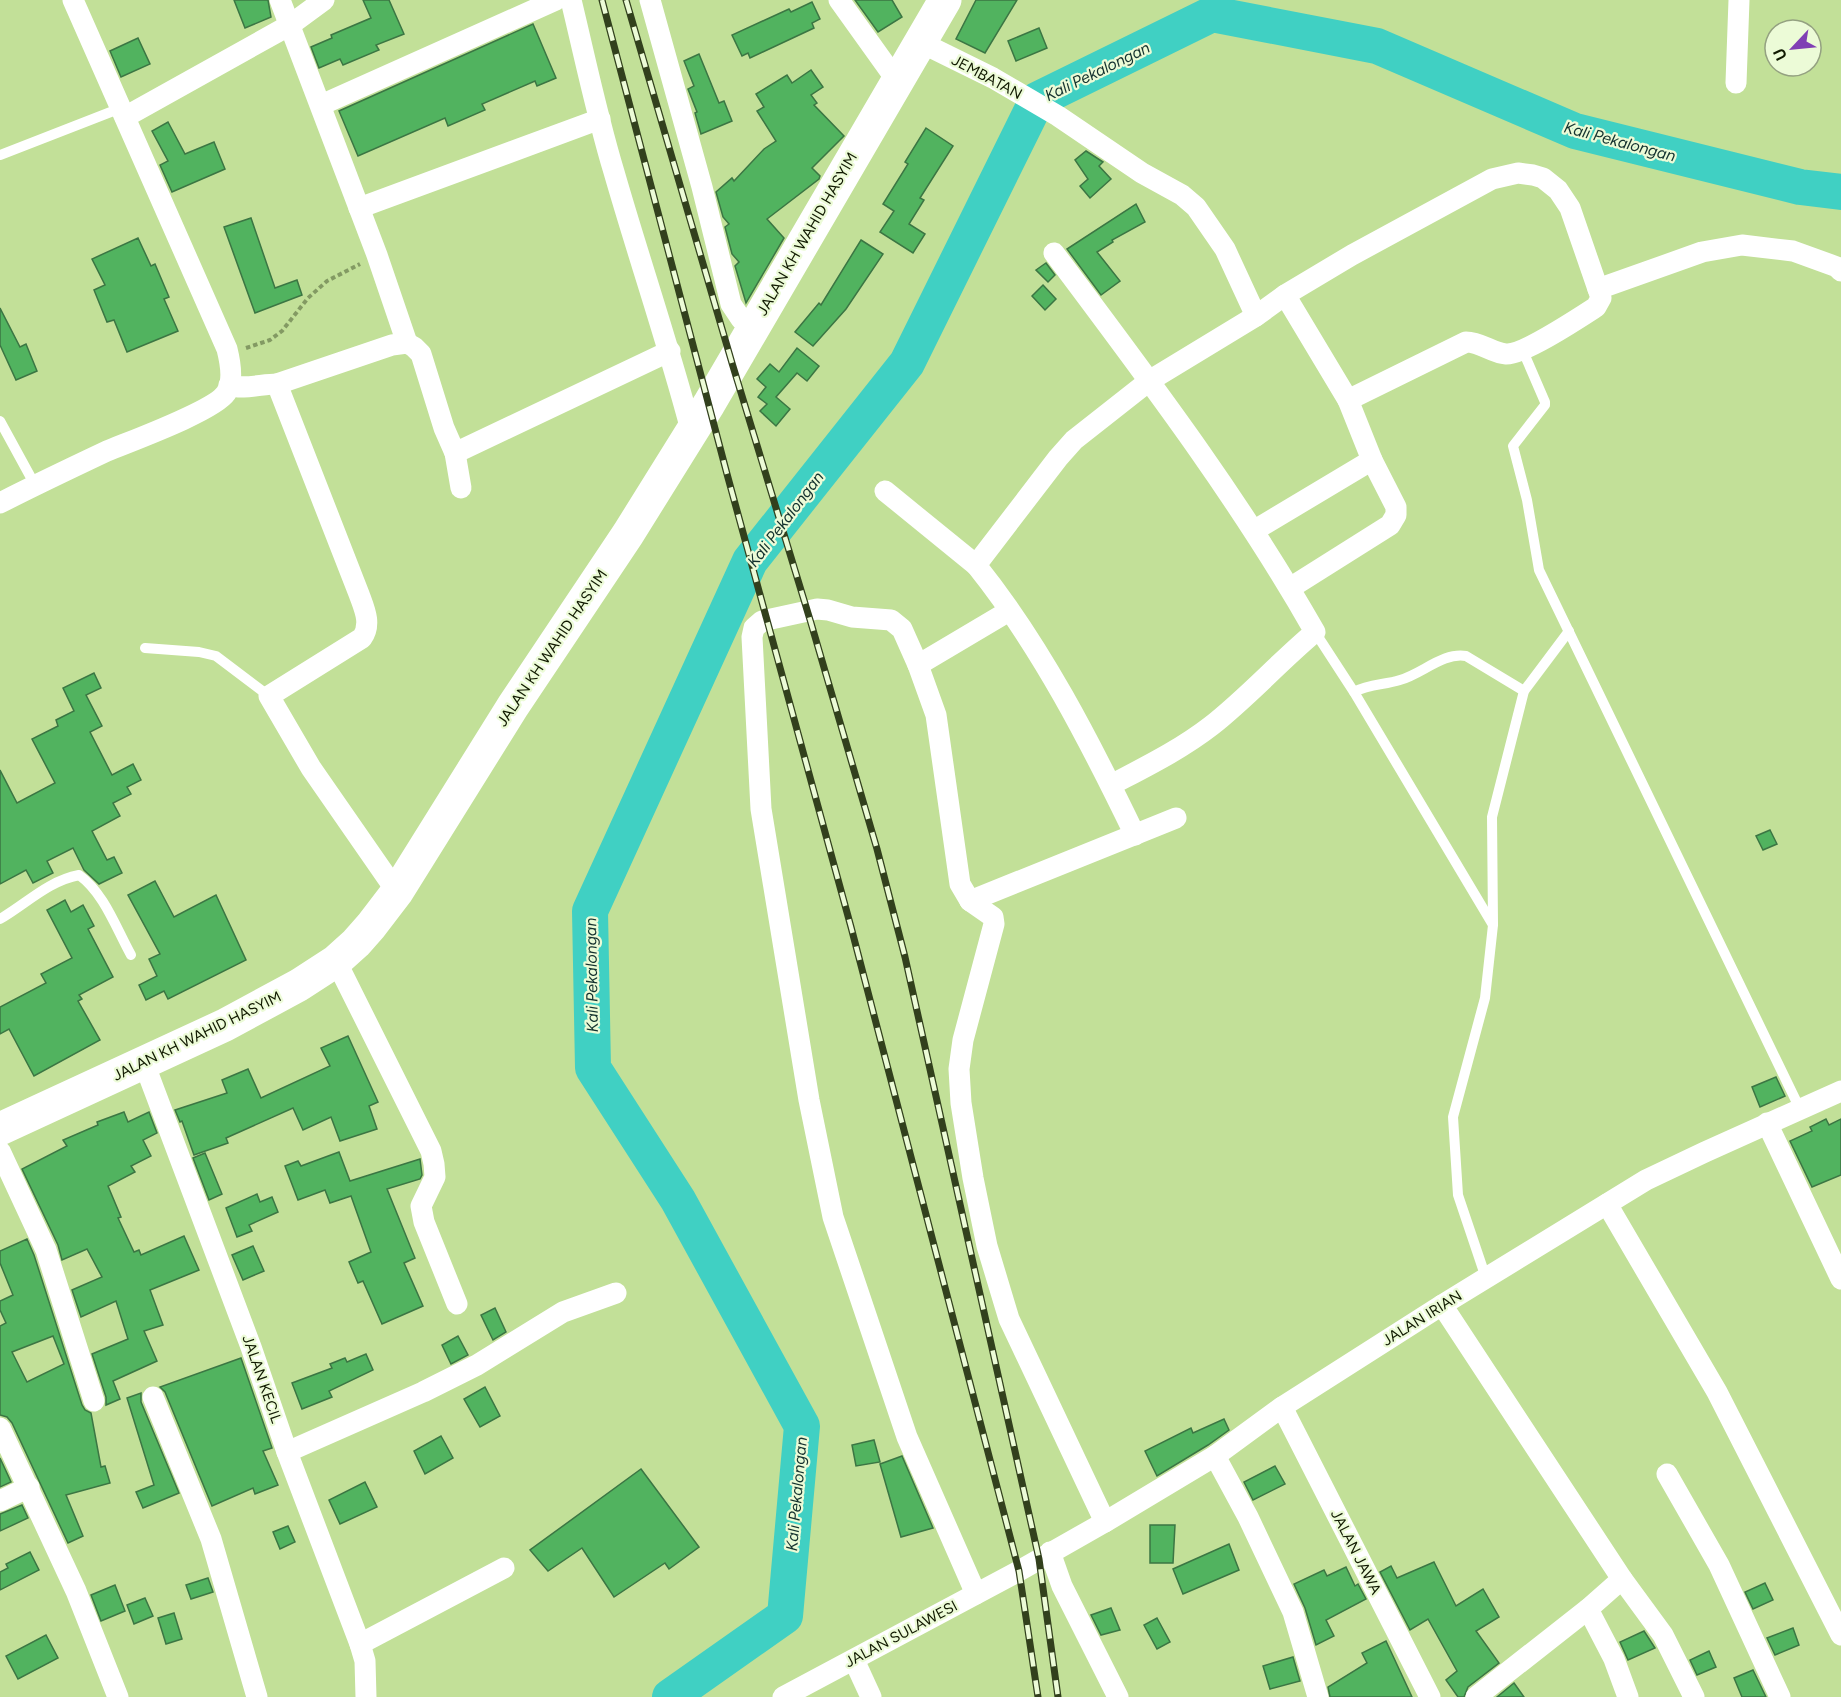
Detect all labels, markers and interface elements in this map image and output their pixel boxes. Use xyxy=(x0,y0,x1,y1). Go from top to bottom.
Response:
north arrow xyxy=(1763,18,1823,78)
water label: Kali Pekalongan xyxy=(1042,38,1153,105)
text: U xyxy=(1769,45,1791,64)
street label: JEMBATAN xyxy=(949,51,1025,103)
water label: Kali Pekalongan xyxy=(1562,117,1678,166)
street label: JALAN KH WAHID HASYIM xyxy=(753,149,861,319)
water label: Kali Pekalongan xyxy=(743,468,827,571)
street label: JALAN KH WAHID HASYIM xyxy=(493,566,611,730)
water label: Kali Pekalongan xyxy=(581,917,602,1032)
street label: JALAN KH WAHID HASYIM xyxy=(110,987,284,1085)
street label: JALAN IRIAN xyxy=(1379,1286,1465,1350)
street label: JALAN KECIL xyxy=(239,1333,286,1426)
water label: Kali Pekalongan xyxy=(782,1436,811,1552)
street label: JALAN JAWA xyxy=(1327,1507,1385,1597)
street label: JALAN SULAWESI xyxy=(842,1597,960,1671)

